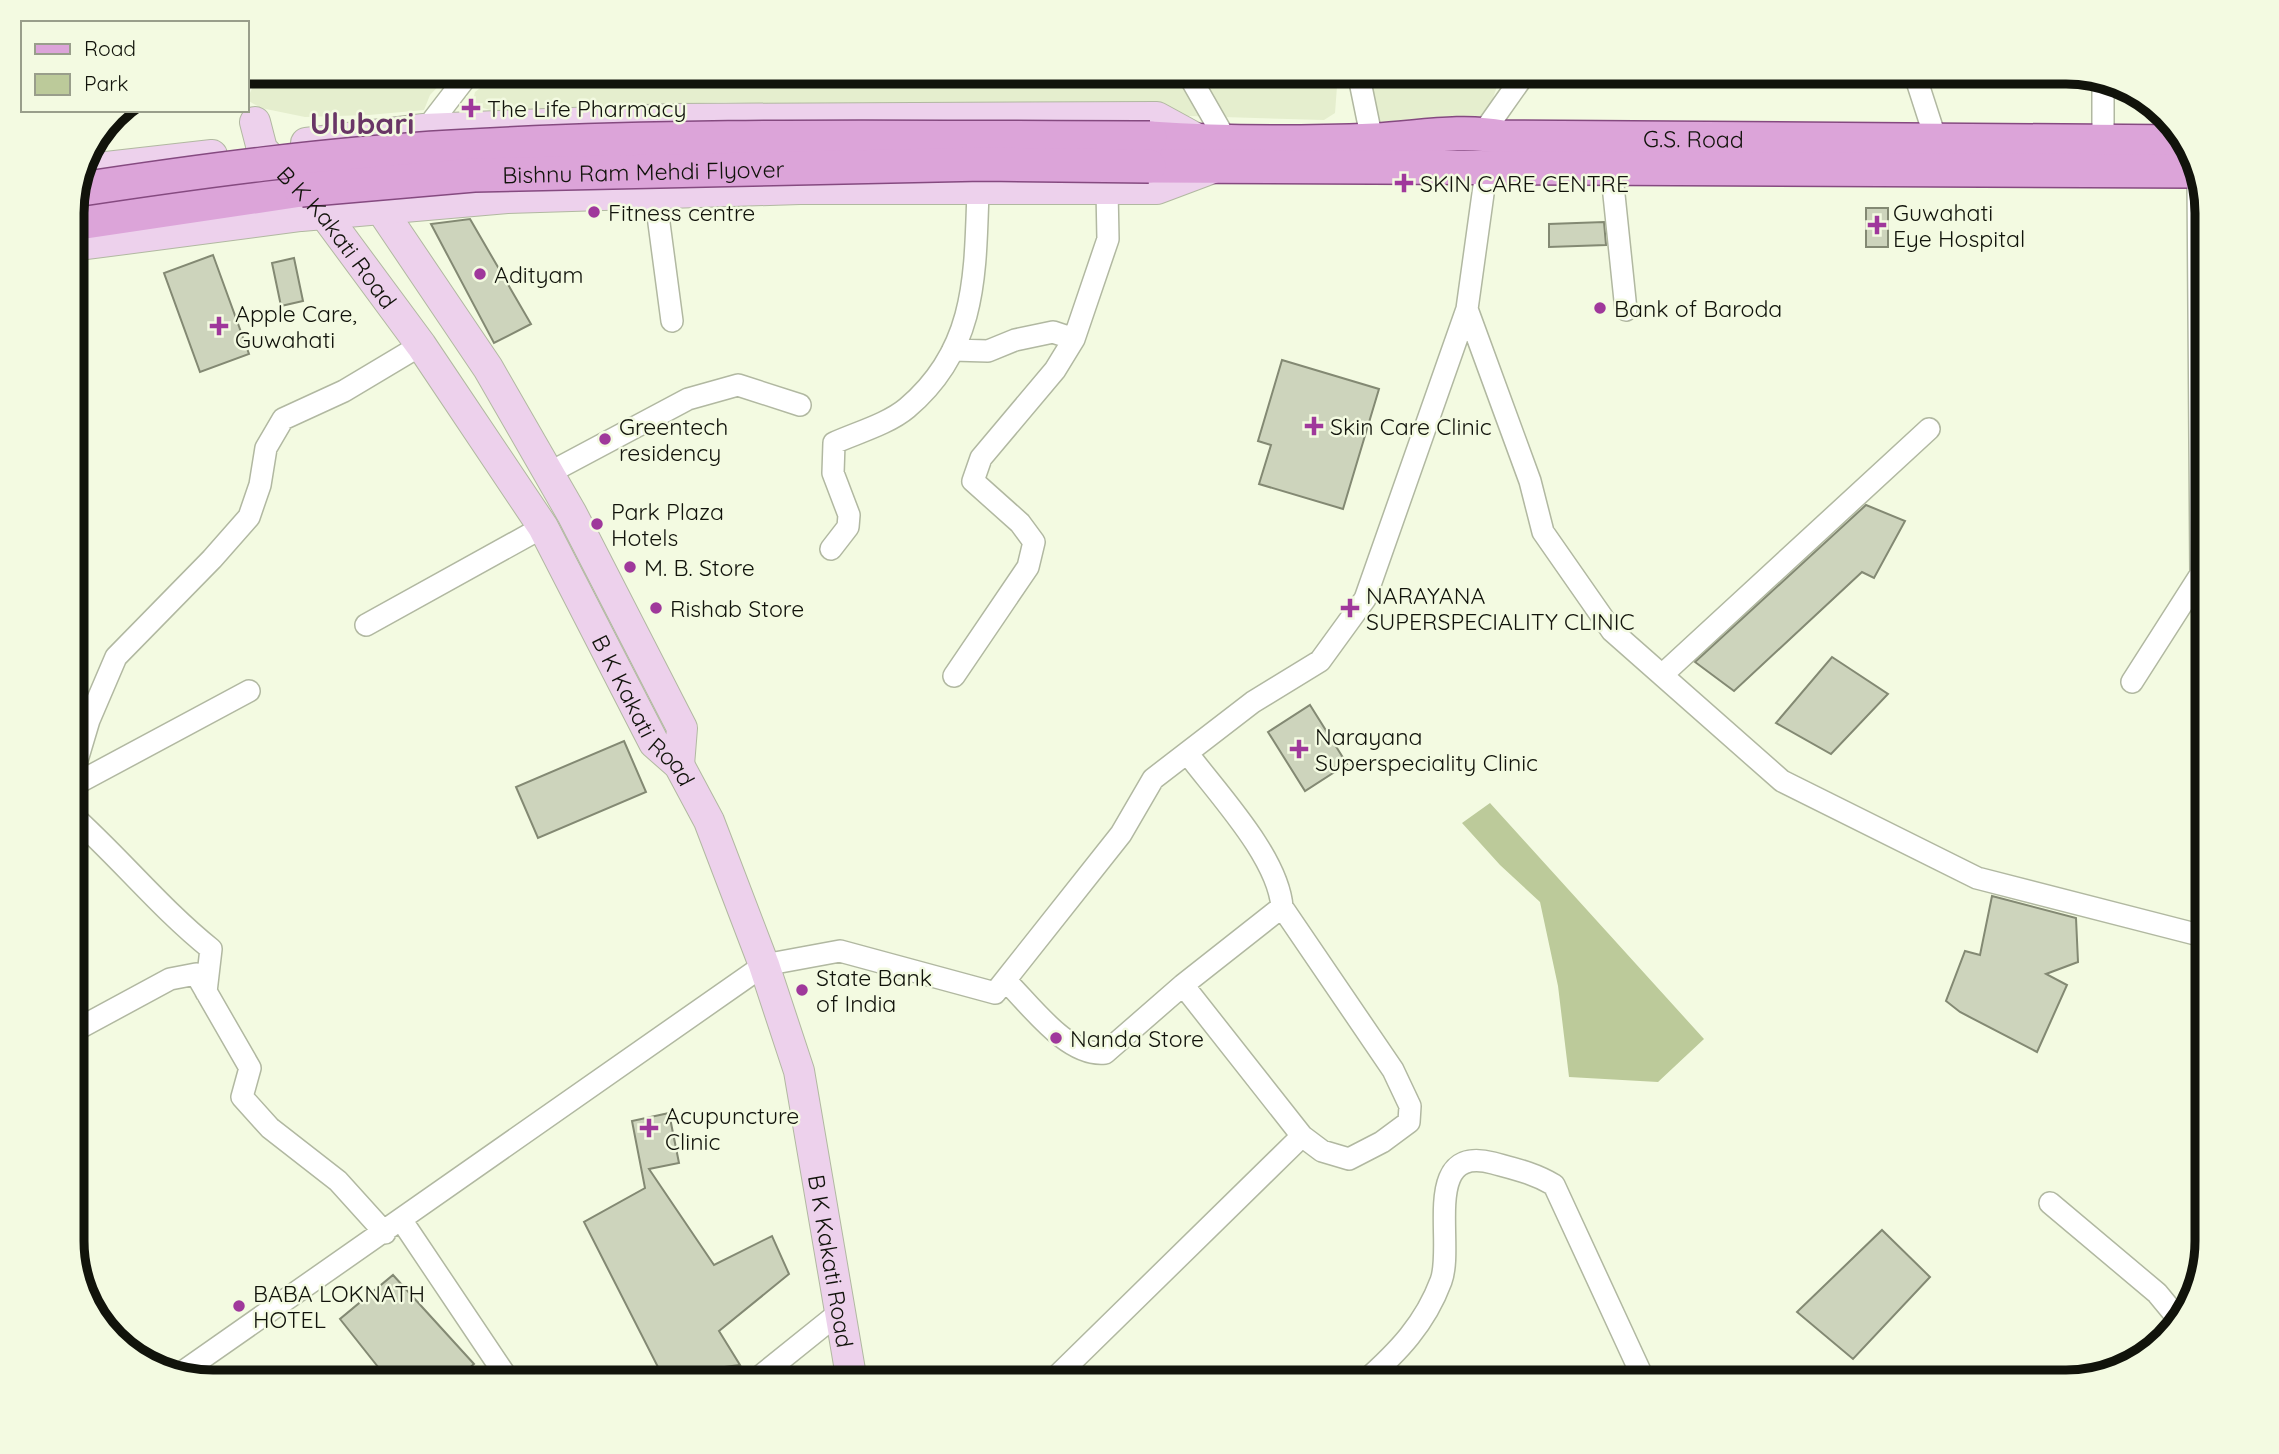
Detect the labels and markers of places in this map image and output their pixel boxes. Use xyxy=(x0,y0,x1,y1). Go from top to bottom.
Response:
place label: The Life Pharmacy xyxy=(487,94,687,123)
marker: The Life Pharmacy xyxy=(461,98,481,118)
place label: SKIN CARE CENTRE xyxy=(1420,169,1629,198)
marker: SKIN CARE CENTRE xyxy=(1394,173,1414,193)
place label: Fitness centre xyxy=(608,198,755,227)
place label: Guwahati Eye Hospital xyxy=(1893,198,2025,253)
marker: Fitness centre xyxy=(586,204,602,220)
marker: Guwahati Eye Hospital xyxy=(1867,215,1887,235)
place label: Adityam xyxy=(494,260,584,289)
marker: Adityam xyxy=(472,266,488,282)
place label: Bank of Baroda xyxy=(1614,294,1782,323)
place label: Apple Care, Guwahati xyxy=(235,299,357,354)
marker: Bank of Baroda xyxy=(1592,300,1608,316)
marker: Apple Care, Guwahati xyxy=(209,316,229,336)
place label: Greentech residency xyxy=(619,412,728,467)
place label: Skin Care Clinic xyxy=(1330,412,1492,441)
marker: Skin Care Clinic xyxy=(1304,416,1324,436)
marker: Greentech residency xyxy=(597,431,613,447)
place label: Park Plaza Hotels xyxy=(611,497,724,552)
marker: Park Plaza Hotels xyxy=(589,516,605,532)
place label: M. B. Store xyxy=(644,553,755,582)
marker: M. B. Store xyxy=(622,559,638,575)
place label: NARAYANA SUPERSPECIALITY CLINIC xyxy=(1366,581,1635,636)
place label: Rishab Store xyxy=(670,594,804,623)
marker: NARAYANA SUPERSPECIALITY CLINIC xyxy=(1340,598,1360,618)
marker: Rishab Store xyxy=(648,600,664,616)
place label: Narayana Superspeciality Clinic xyxy=(1315,722,1538,777)
marker: Narayana Superspeciality Clinic xyxy=(1289,739,1309,759)
place label: State Bank of India xyxy=(816,963,932,1018)
marker: State Bank of India xyxy=(794,982,810,998)
place label: Nanda Store xyxy=(1070,1024,1204,1053)
marker: Nanda Store xyxy=(1048,1030,1064,1046)
place label: Acupuncture Clinic xyxy=(665,1101,799,1156)
marker: Acupuncture Clinic xyxy=(639,1118,659,1138)
place label: BABA LOKNATH HOTEL xyxy=(253,1279,425,1334)
marker: BABA LOKNATH HOTEL xyxy=(231,1298,247,1314)

